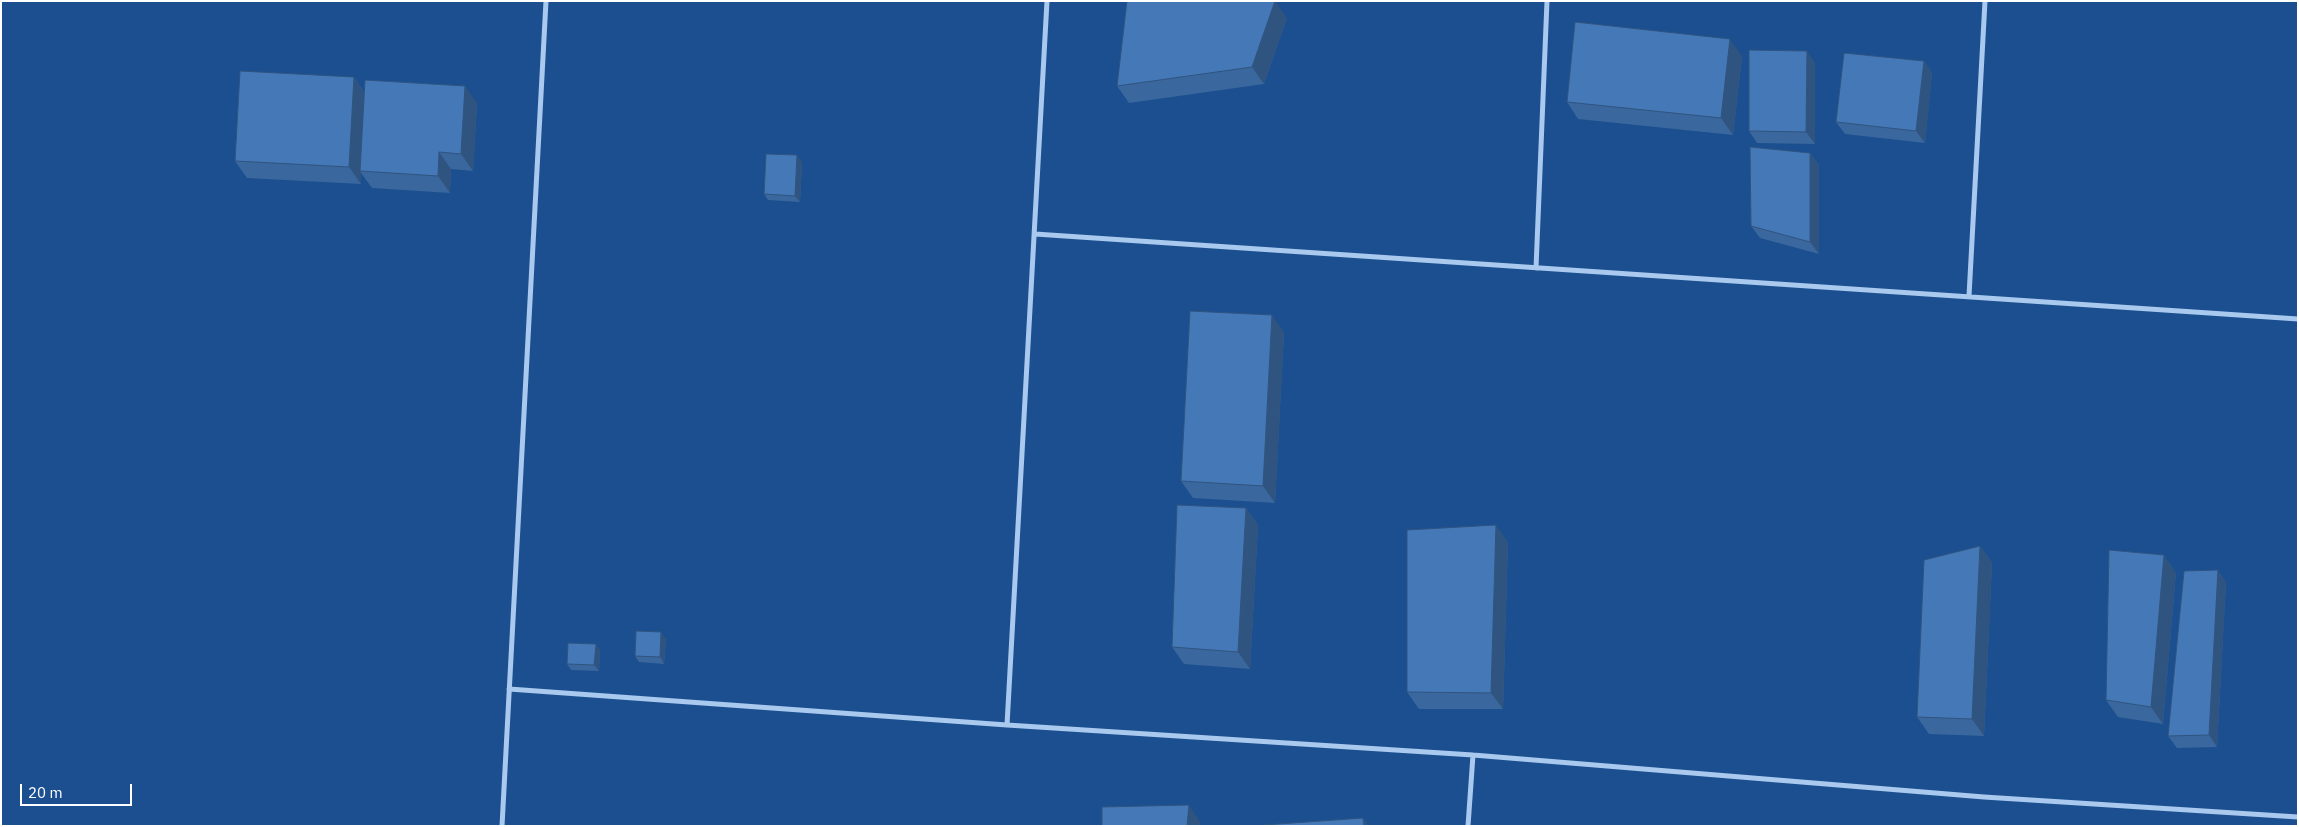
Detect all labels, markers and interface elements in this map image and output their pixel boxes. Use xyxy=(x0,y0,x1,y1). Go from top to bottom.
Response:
scale bar xyxy=(22,774,135,806)
text: 20 m xyxy=(28,783,63,802)

